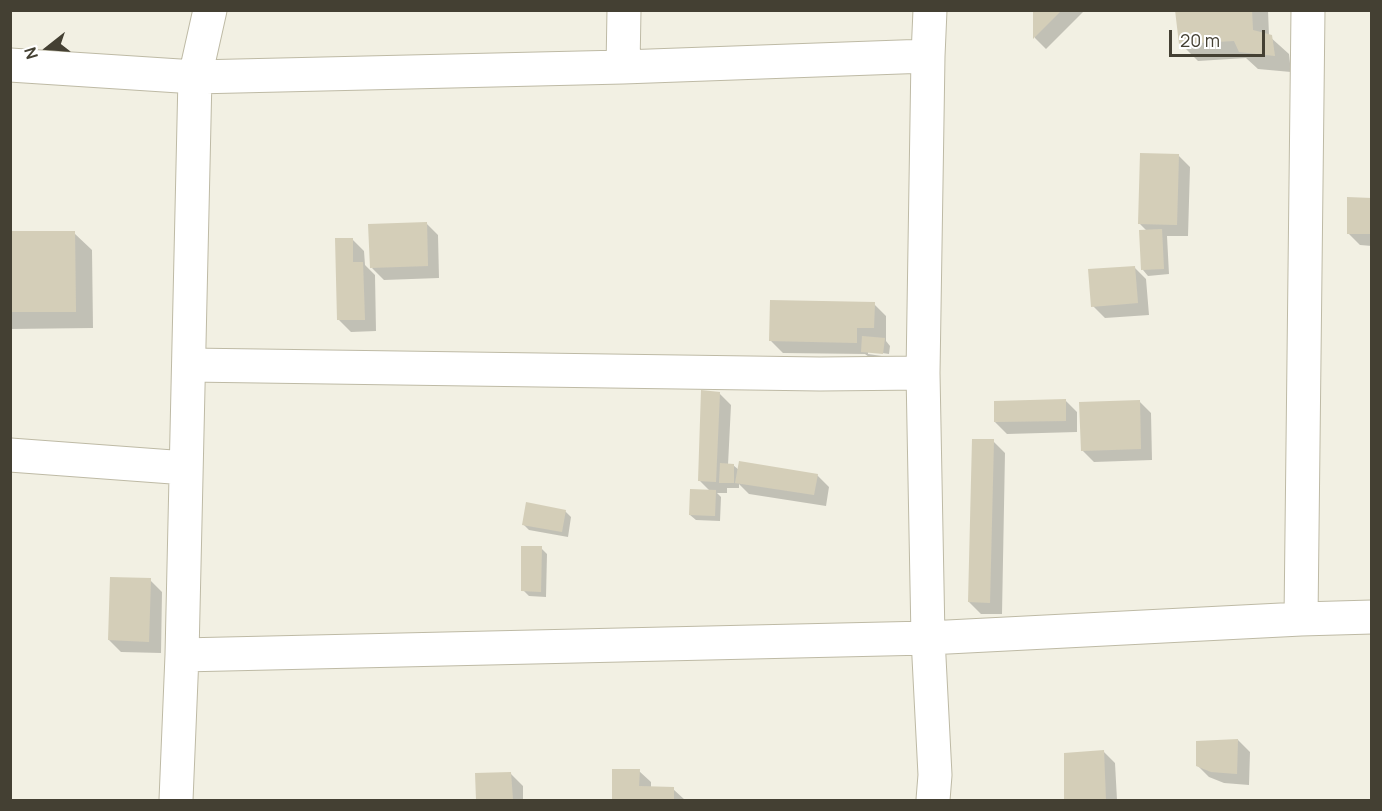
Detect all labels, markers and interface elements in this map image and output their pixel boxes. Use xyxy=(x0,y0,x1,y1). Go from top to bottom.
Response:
north arrow xyxy=(18,18,78,78)
scale bar xyxy=(1172,18,1268,56)
text: 20 m xyxy=(1180,28,1220,52)
text: N xyxy=(19,45,43,62)

